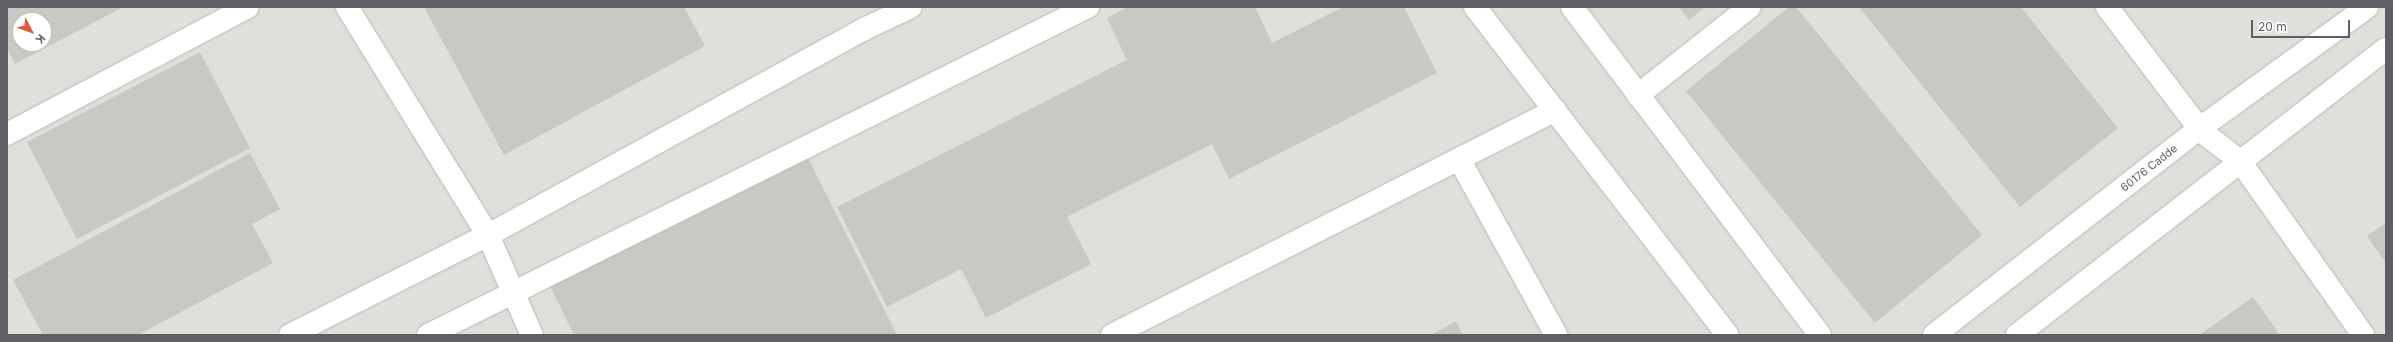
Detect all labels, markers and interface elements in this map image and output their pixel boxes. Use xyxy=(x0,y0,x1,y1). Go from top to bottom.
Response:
north arrow xyxy=(12,12,52,52)
scale bar xyxy=(2253,12,2352,38)
text: 20 m xyxy=(2258,19,2287,34)
text: K xyxy=(32,32,48,47)
street label: 60176 Cadde xyxy=(2118,142,2180,194)

